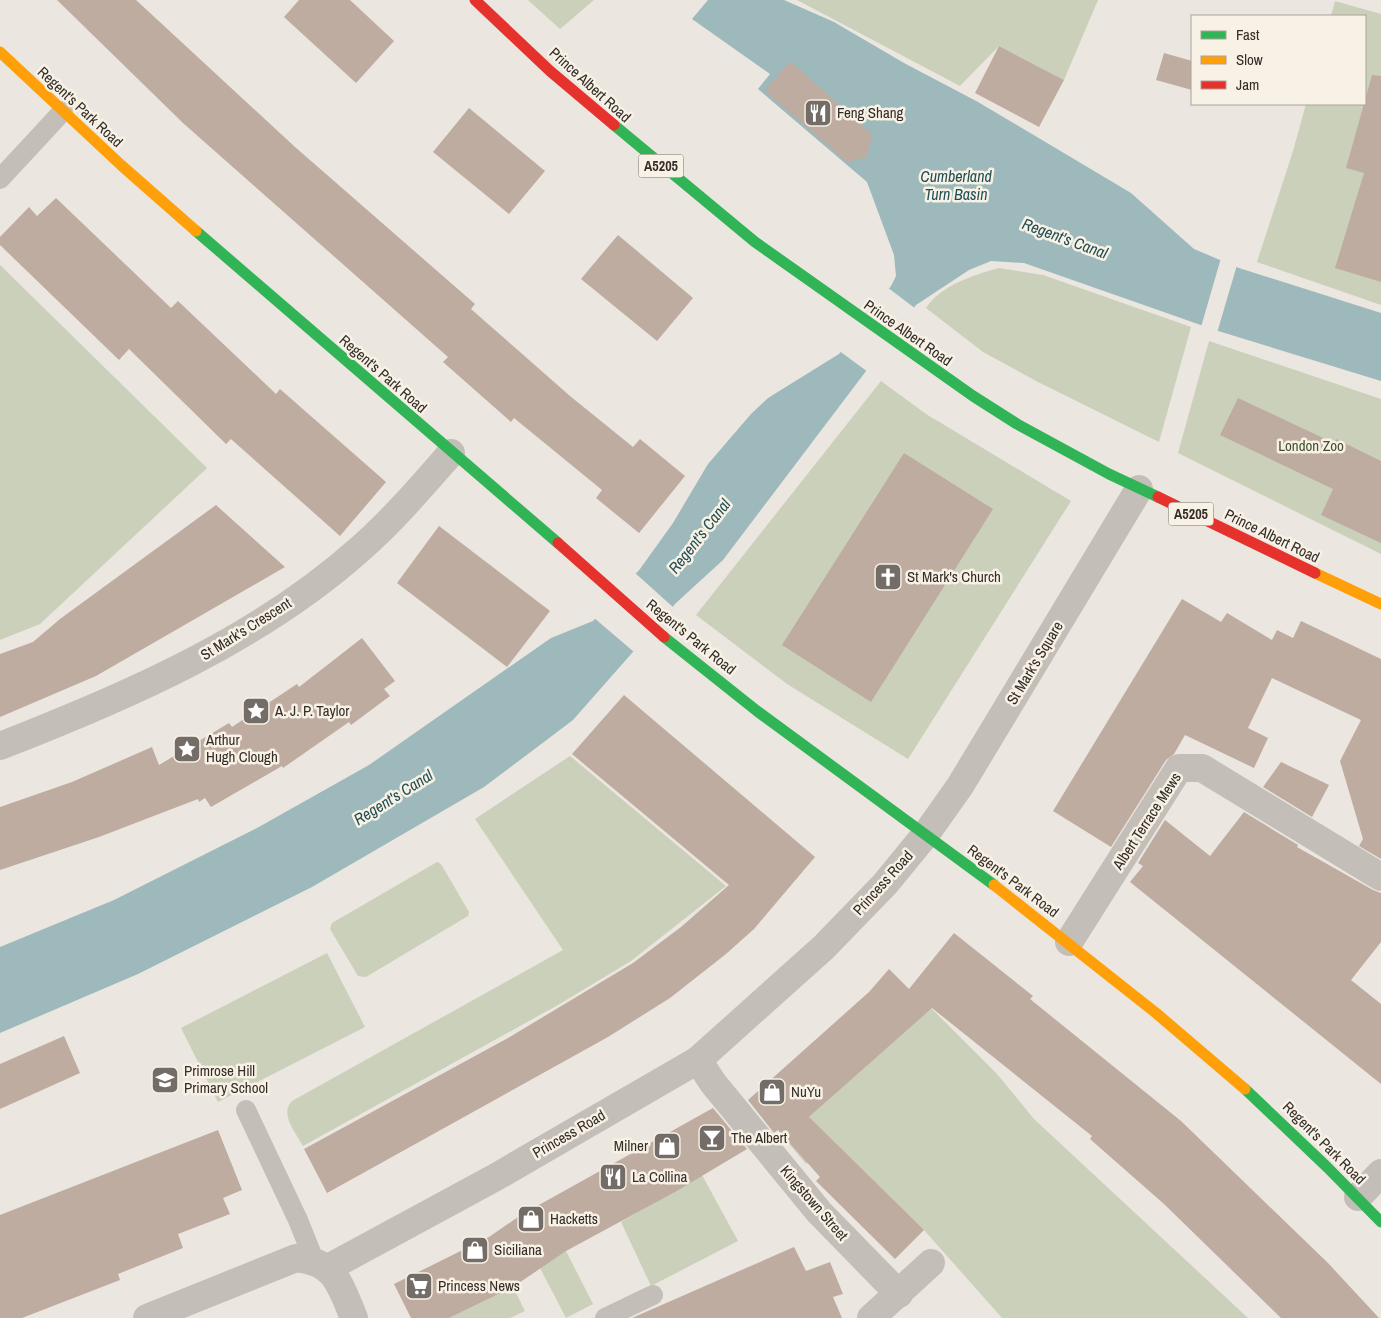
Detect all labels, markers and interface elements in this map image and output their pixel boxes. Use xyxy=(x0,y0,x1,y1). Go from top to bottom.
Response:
legend xyxy=(1191,15,1366,105)
text: Fast xyxy=(1236,24,1260,45)
street label: Prince Albert Road xyxy=(545,42,636,127)
text: Slow xyxy=(1236,49,1263,70)
street label: Regent's Park Road xyxy=(33,62,128,152)
text: Jam xyxy=(1236,74,1259,95)
restaurant icon: Feng Shang xyxy=(803,98,833,128)
place label: Feng Shang xyxy=(837,102,904,123)
road number: A5205 xyxy=(638,154,684,178)
water label: Cumberland Turn Basin xyxy=(920,165,992,205)
water label: Regent's Canal xyxy=(1019,212,1112,264)
street label: Prince Albert Road xyxy=(860,294,957,371)
street label: Regent's Park Road xyxy=(335,330,432,418)
park label: London Zoo xyxy=(1278,435,1344,456)
water label: Regent's Canal xyxy=(663,493,736,578)
road number: A5205 xyxy=(1168,502,1214,526)
street label: Prince Albert Road xyxy=(1221,503,1323,568)
church icon: St Mark's Church xyxy=(873,562,903,592)
place label: St Mark's Church xyxy=(907,566,1001,587)
street label: St Mark's Crescent xyxy=(196,592,296,665)
street label: Regent's Park Road xyxy=(642,594,741,679)
street label: St Mark's Square xyxy=(1001,617,1068,708)
place icon: A. J. P. Taylor xyxy=(241,696,271,726)
place label: A. J. P. Taylor xyxy=(274,700,349,721)
place label: Arthur Hugh Clough xyxy=(205,729,278,767)
place icon: Arthur Hugh Clough xyxy=(172,734,202,764)
water label: Regent's Canal xyxy=(349,763,438,830)
street label: Albert Terrace Mews xyxy=(1107,768,1186,874)
street label: Regent's Park Road xyxy=(963,839,1063,922)
street label: Princess Road xyxy=(848,846,917,920)
place label: Primrose Hill Primary School xyxy=(184,1060,268,1098)
school or university icon: Primrose Hill Primary School xyxy=(150,1065,180,1095)
shop icon: NuYu xyxy=(757,1077,787,1107)
place label: NuYu xyxy=(791,1081,821,1102)
street label: Regent's Park Road xyxy=(1278,1096,1371,1189)
street label: Princess Road xyxy=(529,1104,609,1163)
bar icon: The Albert xyxy=(697,1123,727,1153)
place label: The Albert xyxy=(731,1127,788,1148)
shop icon: Milner xyxy=(652,1131,682,1161)
place label: Milner xyxy=(614,1135,648,1156)
street label: Kingstown Street xyxy=(776,1160,853,1245)
restaurant icon: La Collina xyxy=(598,1162,628,1192)
place label: La Collina xyxy=(632,1166,688,1187)
shop icon: Hacketts xyxy=(516,1204,546,1234)
place label: Hacketts xyxy=(550,1208,598,1229)
shop icon: Siciliana xyxy=(460,1235,490,1265)
place label: Siciliana xyxy=(494,1239,542,1260)
supermarket icon: Princess News xyxy=(404,1271,434,1301)
place label: Princess News xyxy=(438,1275,520,1296)

